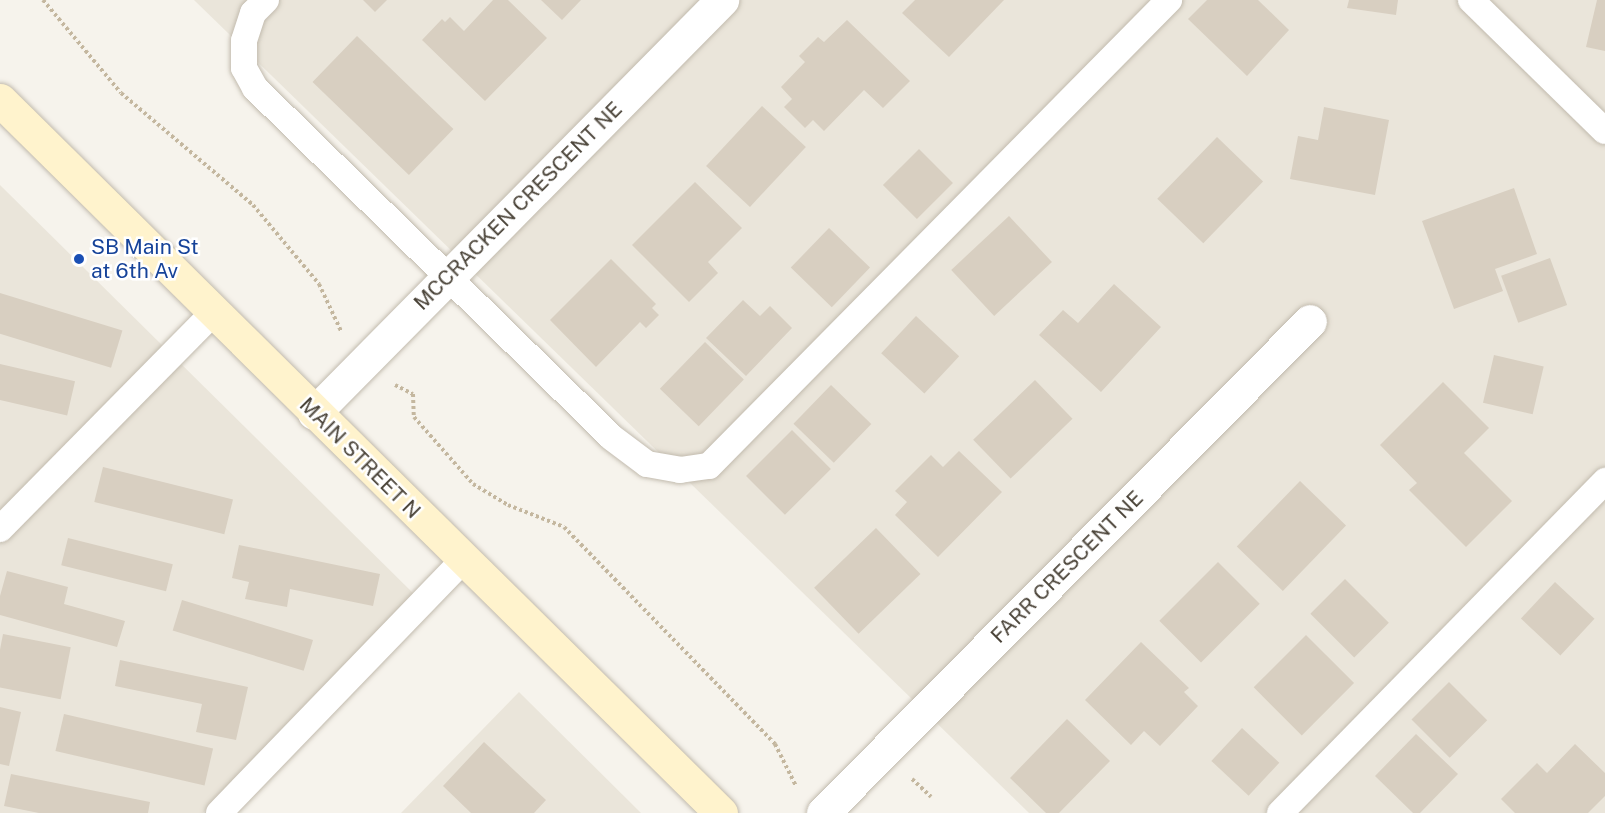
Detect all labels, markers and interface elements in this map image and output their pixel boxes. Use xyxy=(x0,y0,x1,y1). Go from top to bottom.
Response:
street label: MCCRACKEN CRESCENT NE xyxy=(409,97,627,315)
place label: SB Main St at 6th Av xyxy=(91,234,199,284)
marker: SB Main St at 6th Av xyxy=(72,252,86,266)
street label: MAIN STREET N xyxy=(294,392,426,524)
street label: FARR CRESCENT NE xyxy=(986,486,1148,648)

